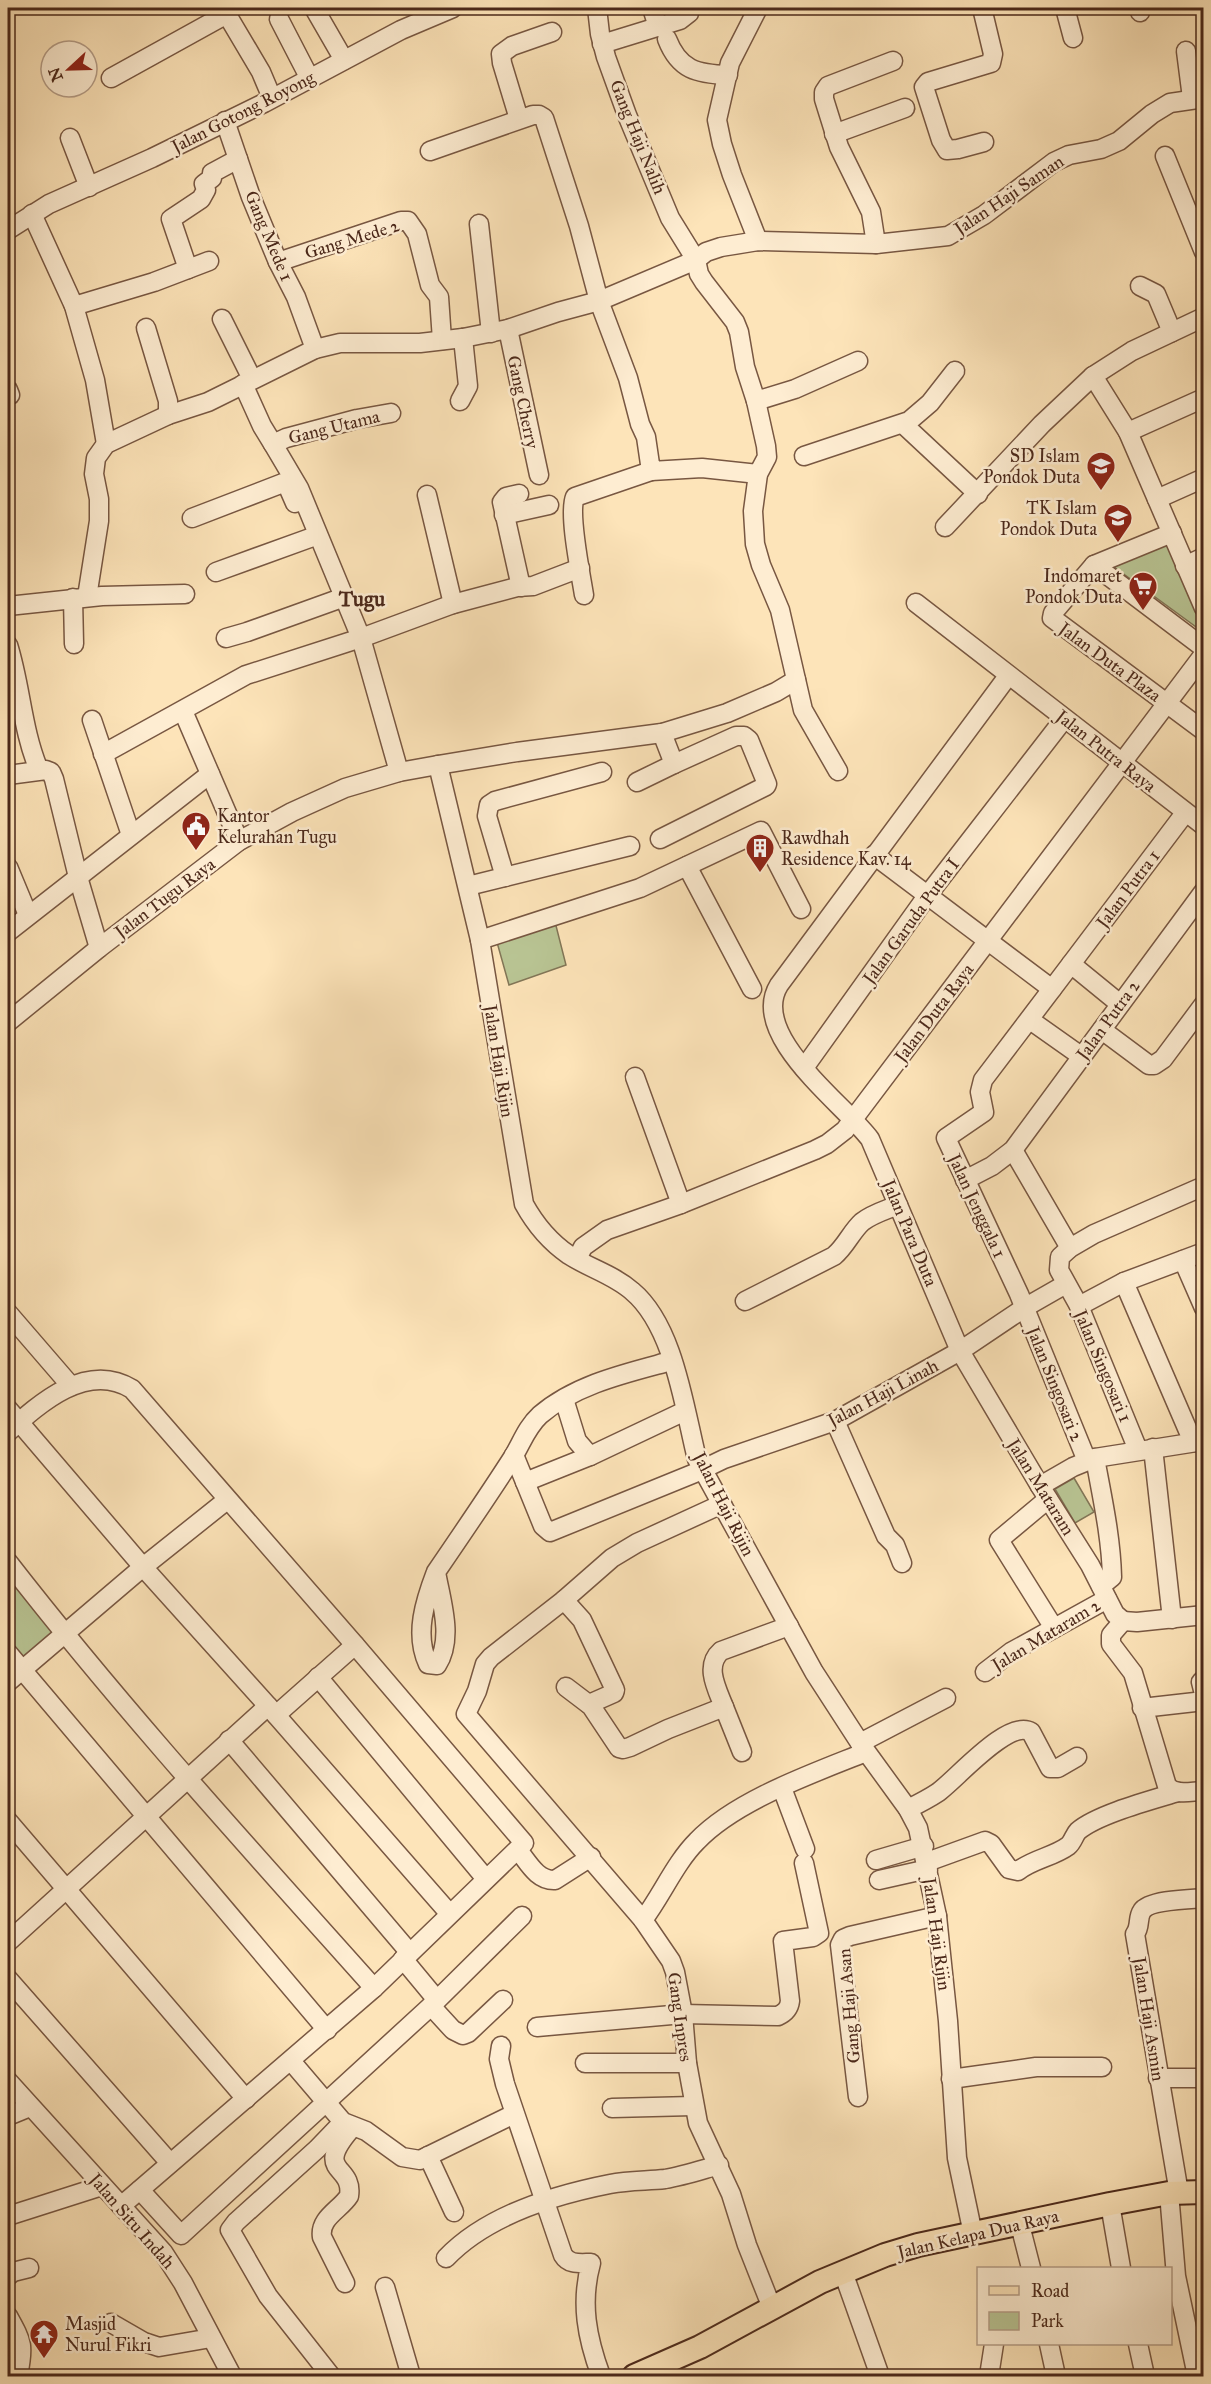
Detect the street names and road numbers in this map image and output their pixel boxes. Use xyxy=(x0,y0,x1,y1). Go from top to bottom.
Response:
street label: Jalan Gotong Royong xyxy=(166,66,319,159)
street label: Gang Haji Nalih xyxy=(604,77,671,198)
street label: Jalan Haji Saman xyxy=(948,150,1069,242)
street label: Gang Mede 1 xyxy=(239,187,298,285)
street label: Gang Mede 2 xyxy=(302,214,402,265)
street label: Gang Cherry xyxy=(501,354,544,451)
street label: Gang Utama xyxy=(286,405,383,450)
street label: Jalan Duta Plaza xyxy=(1052,616,1166,707)
street label: Jalan Putra Raya xyxy=(1049,704,1161,798)
street label: Jalan Putra 1 xyxy=(1090,846,1165,935)
street label: Jalan Tugu Raya xyxy=(109,853,221,945)
street label: Jalan Garuda Putra I xyxy=(857,853,965,991)
street label: Jalan Duta Raya xyxy=(888,959,979,1069)
street label: Jalan Putra 2 xyxy=(1070,975,1145,1067)
street label: Jalan Haji Rijin xyxy=(478,1001,519,1119)
street label: Jalan Jenggala 1 xyxy=(941,1149,1011,1262)
street label: Jalan Para Duta xyxy=(876,1174,943,1291)
street label: Jalan Singosari 1 xyxy=(1068,1305,1137,1426)
street label: Jalan Singosari 2 xyxy=(1020,1322,1088,1445)
street label: Jalan Haji Linah xyxy=(822,1355,943,1433)
street label: Jalan Mataram xyxy=(1001,1433,1080,1540)
street label: Jalan Haji Rijin xyxy=(687,1447,760,1560)
street label: Jalan Mataram 2 xyxy=(986,1594,1105,1678)
street label: Jalan Haji Rijin xyxy=(917,1874,956,1992)
street label: Gang Haji Asan xyxy=(833,1947,866,2064)
street label: Jalan Haji Asmin xyxy=(1127,1953,1170,2083)
street label: Gang Inpres xyxy=(662,1971,697,2063)
street label: Jalan Situ Indah xyxy=(82,2167,180,2274)
street label: Jalan Kelapa Dua Raya xyxy=(893,2205,1061,2265)

